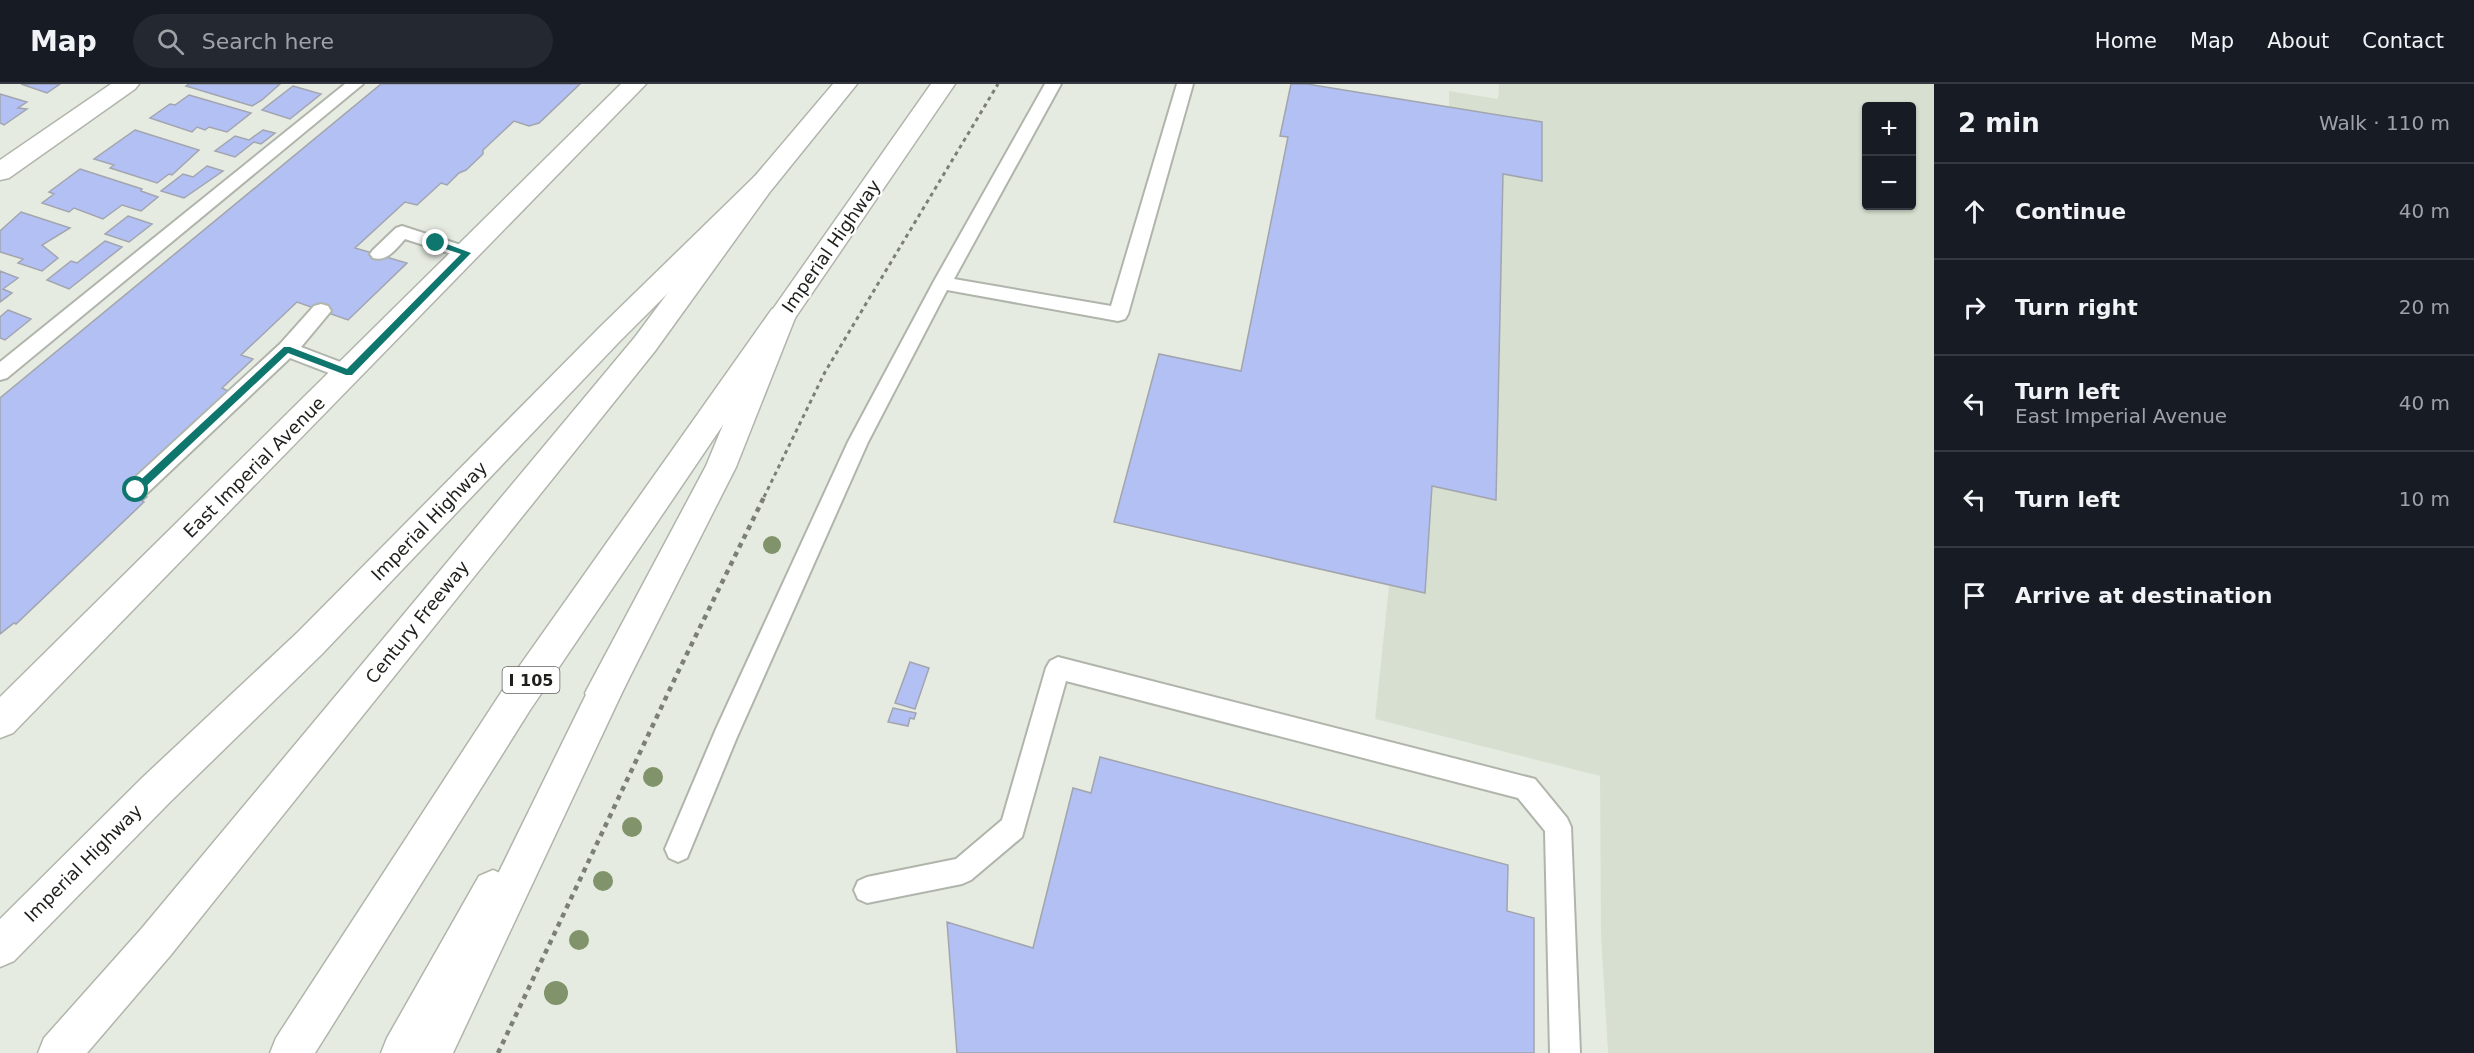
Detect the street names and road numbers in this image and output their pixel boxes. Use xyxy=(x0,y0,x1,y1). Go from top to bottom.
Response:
street label: Imperial Highway xyxy=(777,175,885,316)
street label: East Imperial Avenue xyxy=(179,392,329,542)
street label: Imperial Highway xyxy=(367,457,491,585)
street label: Century Freeway xyxy=(361,556,473,688)
road number: I 105 xyxy=(502,667,560,693)
street label: Imperial Highway xyxy=(20,800,146,926)

